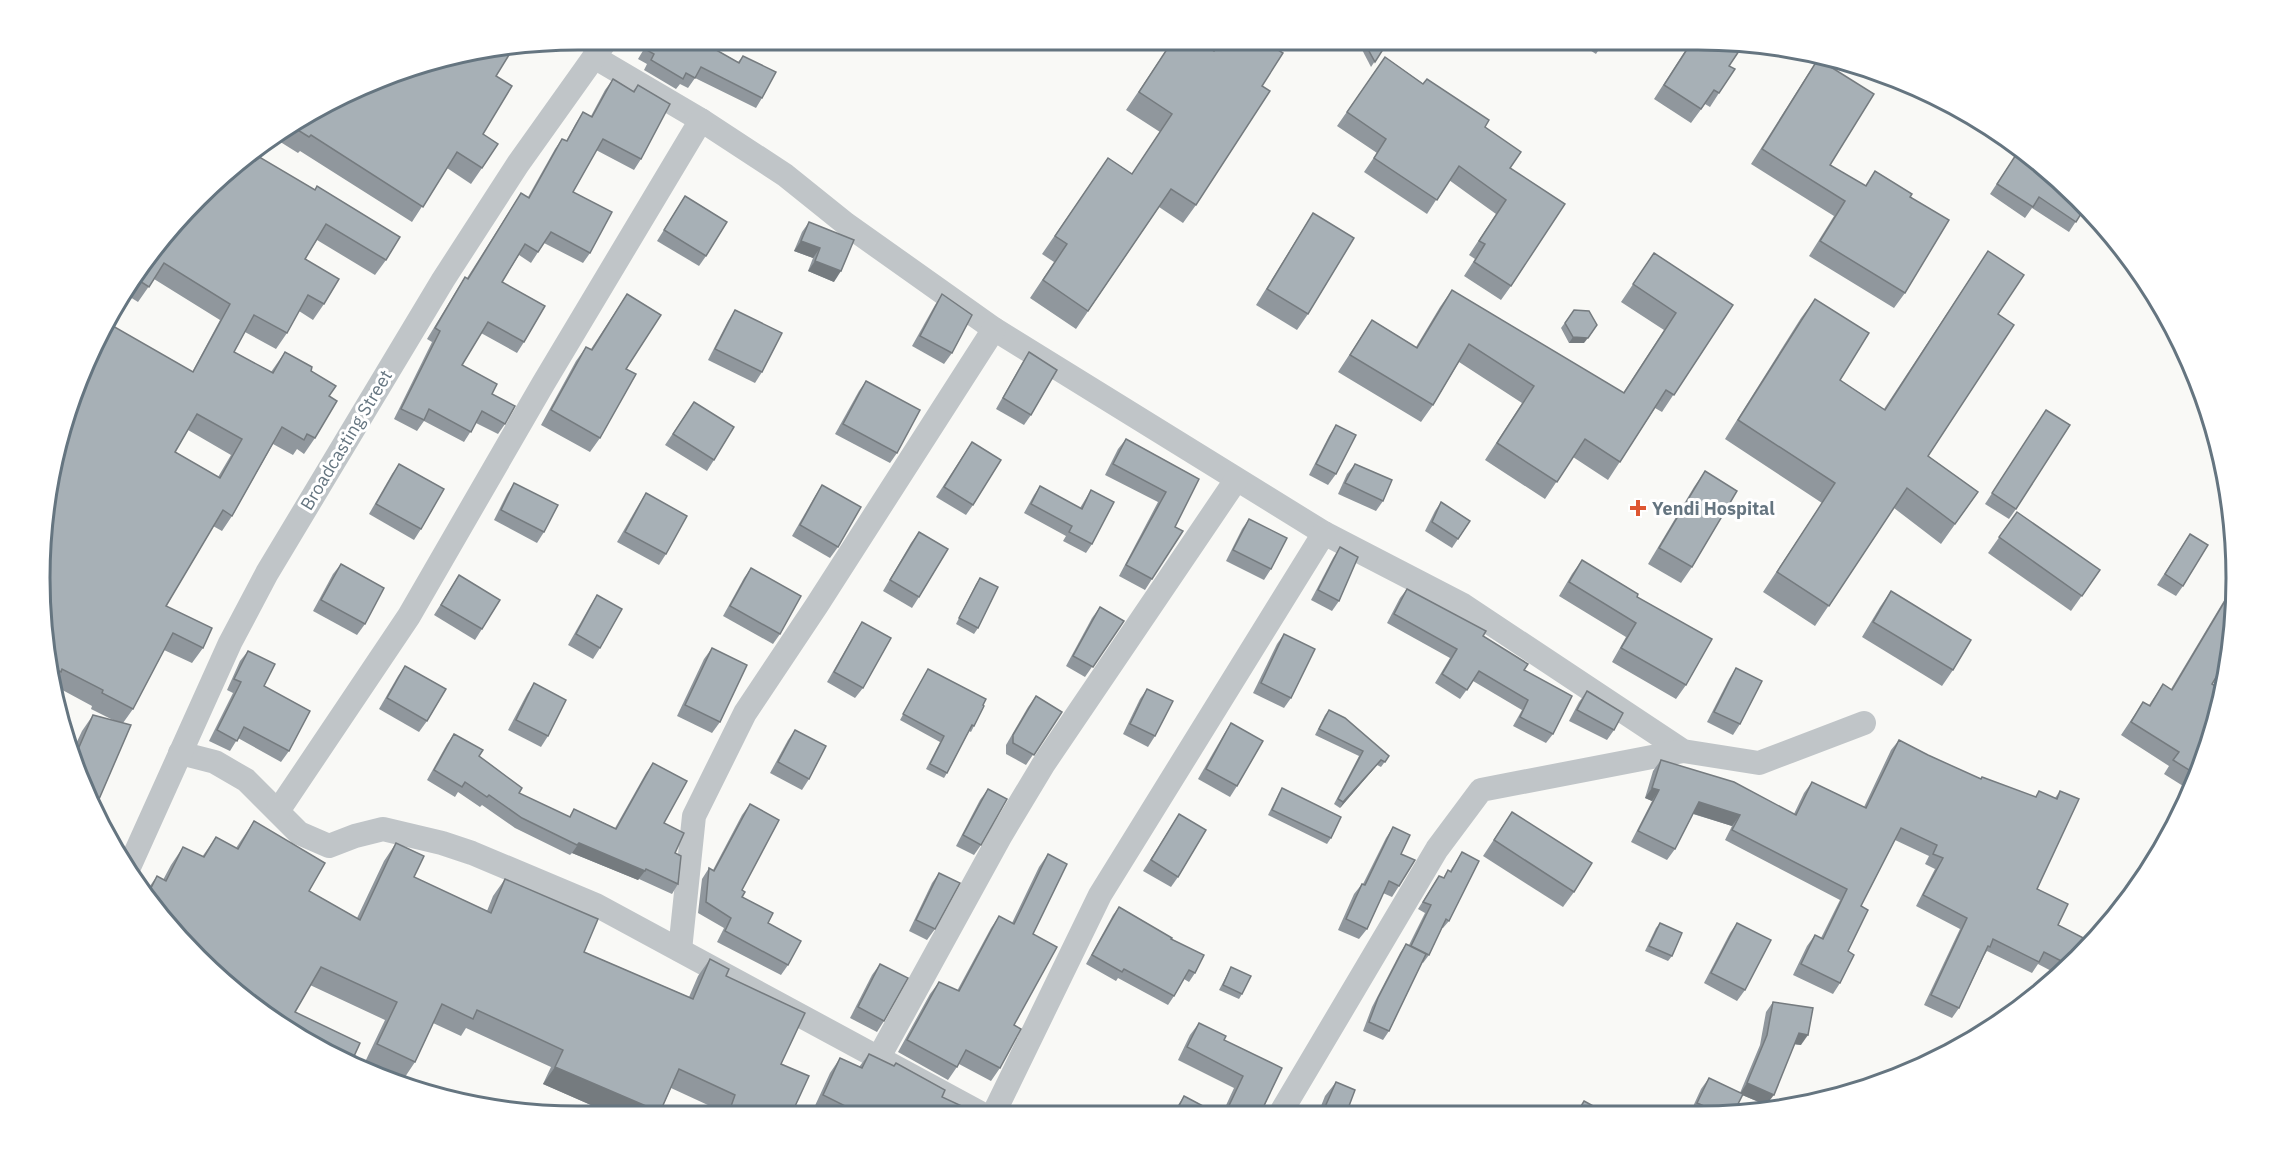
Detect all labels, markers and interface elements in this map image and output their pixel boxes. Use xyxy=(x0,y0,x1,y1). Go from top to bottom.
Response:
street label: Broadcasting Street xyxy=(295,366,397,514)
place label: Yendi Hospital xyxy=(1652,497,1775,520)
marker: Yendi Hospital xyxy=(1629,499,1647,517)

